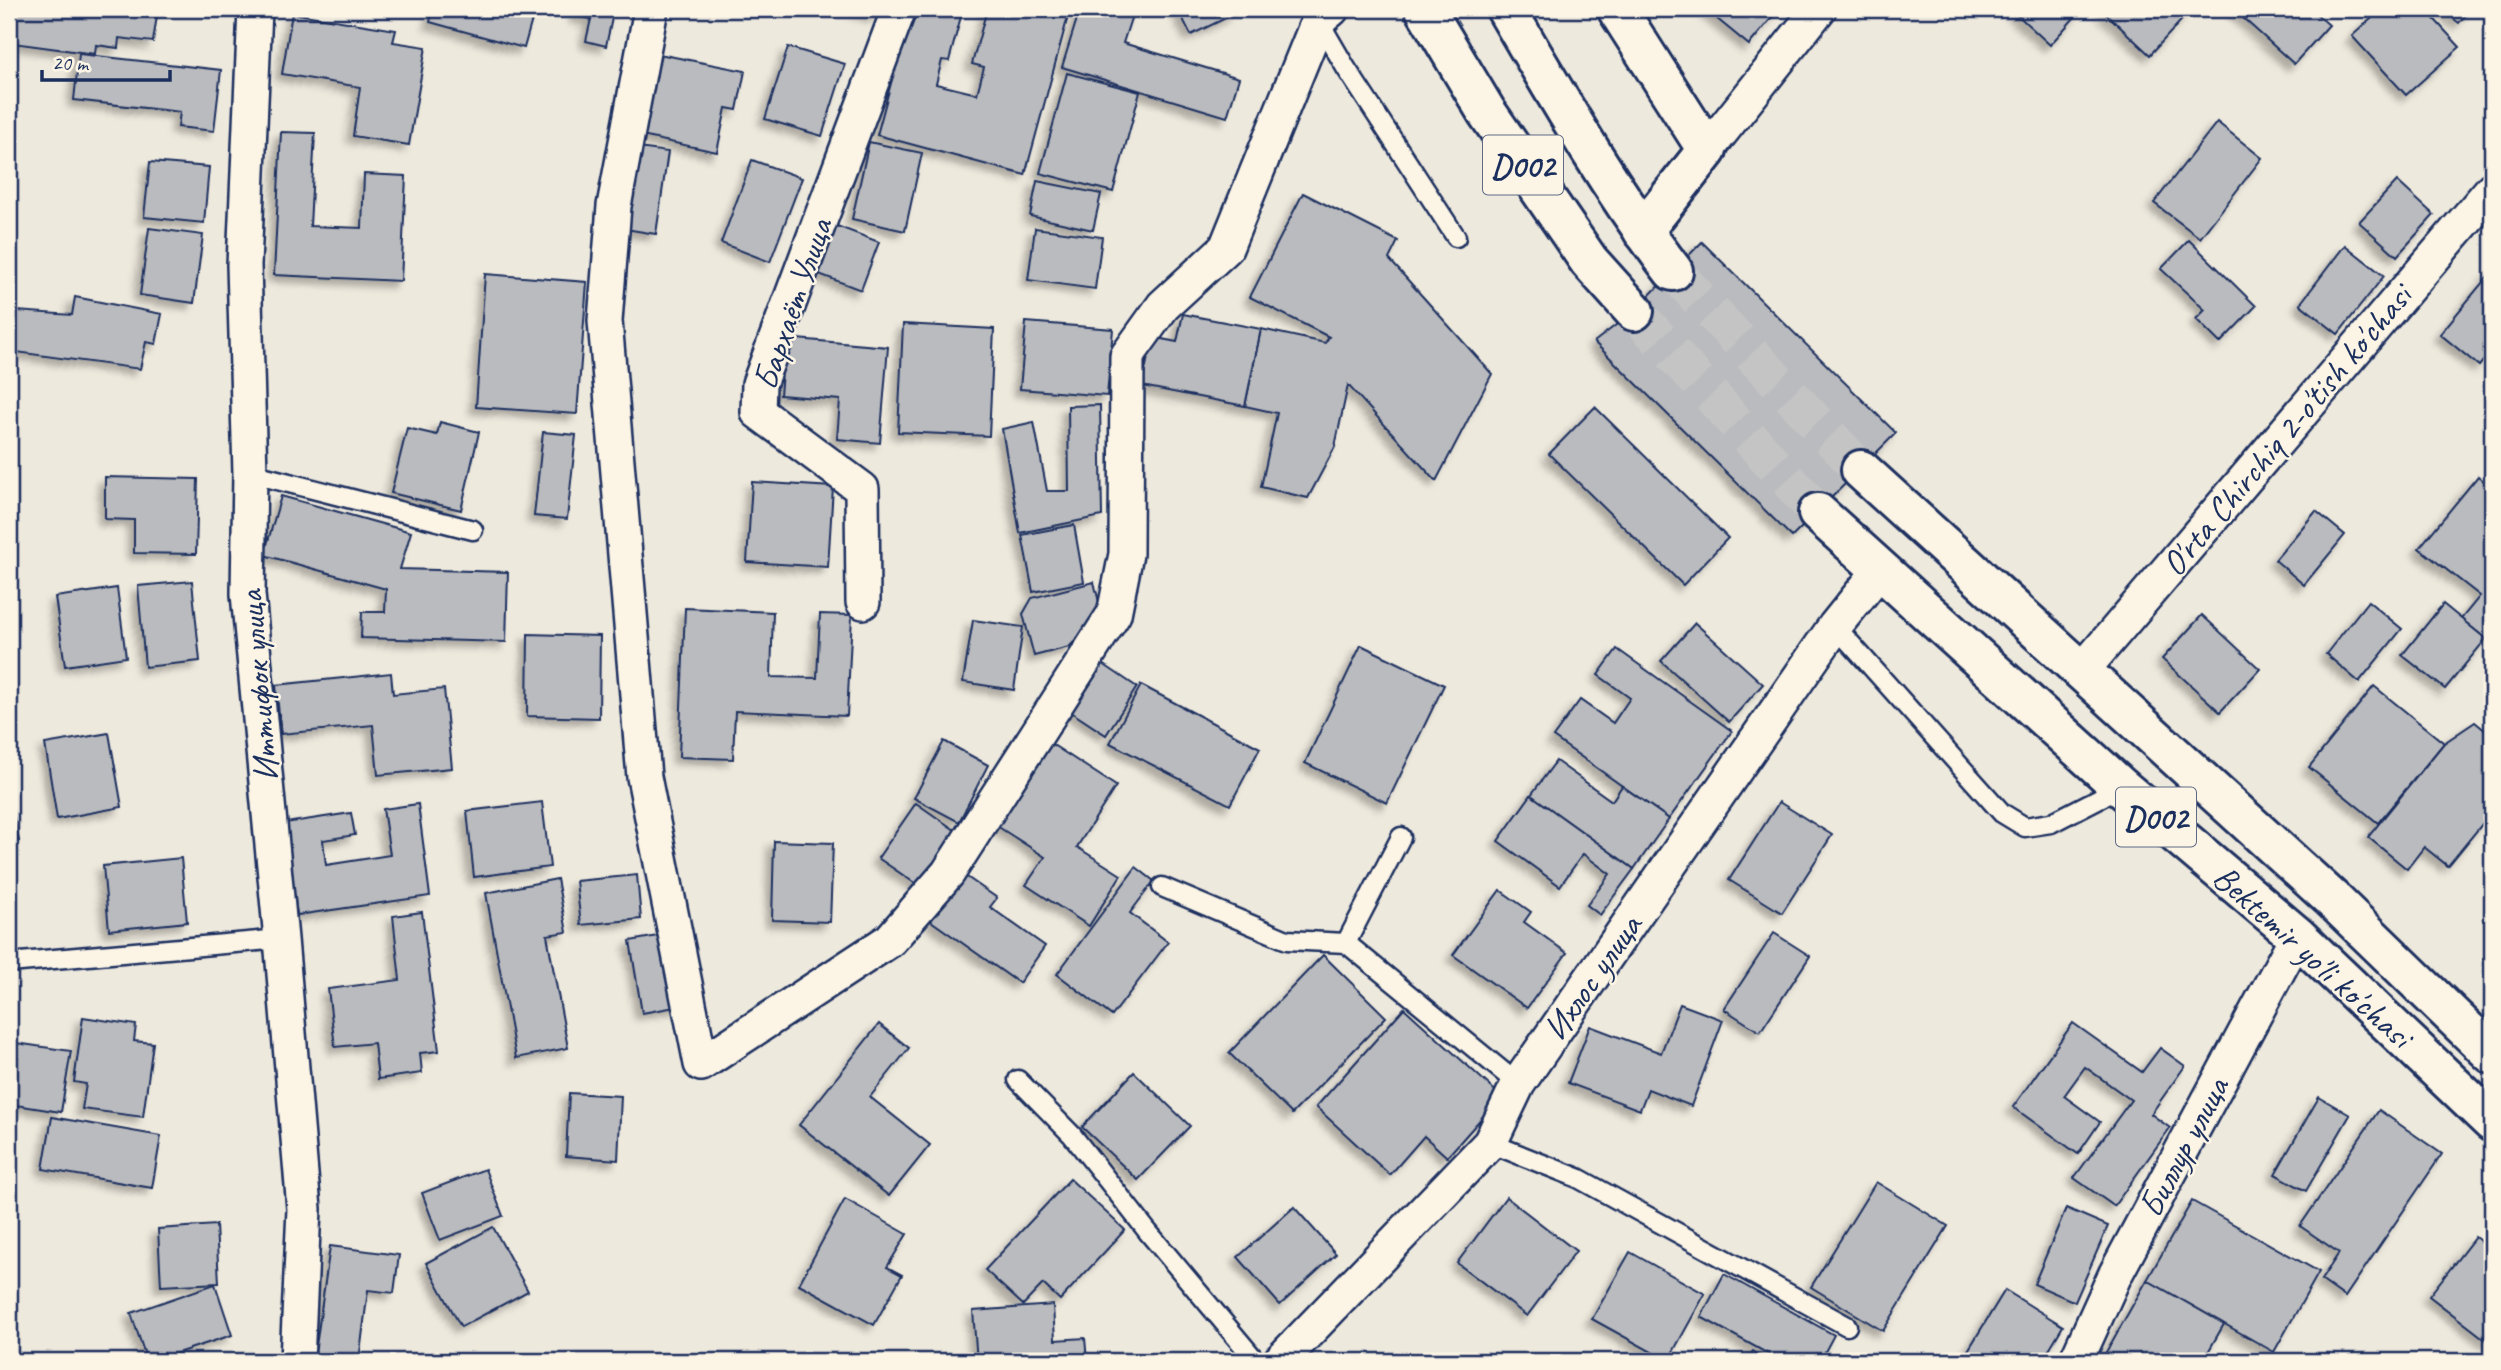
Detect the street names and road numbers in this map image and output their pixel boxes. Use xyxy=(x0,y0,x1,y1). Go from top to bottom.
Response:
road number: D002 xyxy=(1483,136,1563,195)
street label: Бархаёт Улица xyxy=(742,211,843,396)
street label: O'rta Chirchiq 2-o'tish ko'chasi xyxy=(2151,272,2424,585)
street label: Иттифок улица xyxy=(228,587,289,783)
road number: D002 xyxy=(2116,788,2196,846)
street label: Bektemir yo'li ko'chasi xyxy=(2204,855,2425,1061)
street label: Ихлос улица xyxy=(1533,903,1654,1049)
street label: Биллур улица xyxy=(2128,1068,2240,1225)

